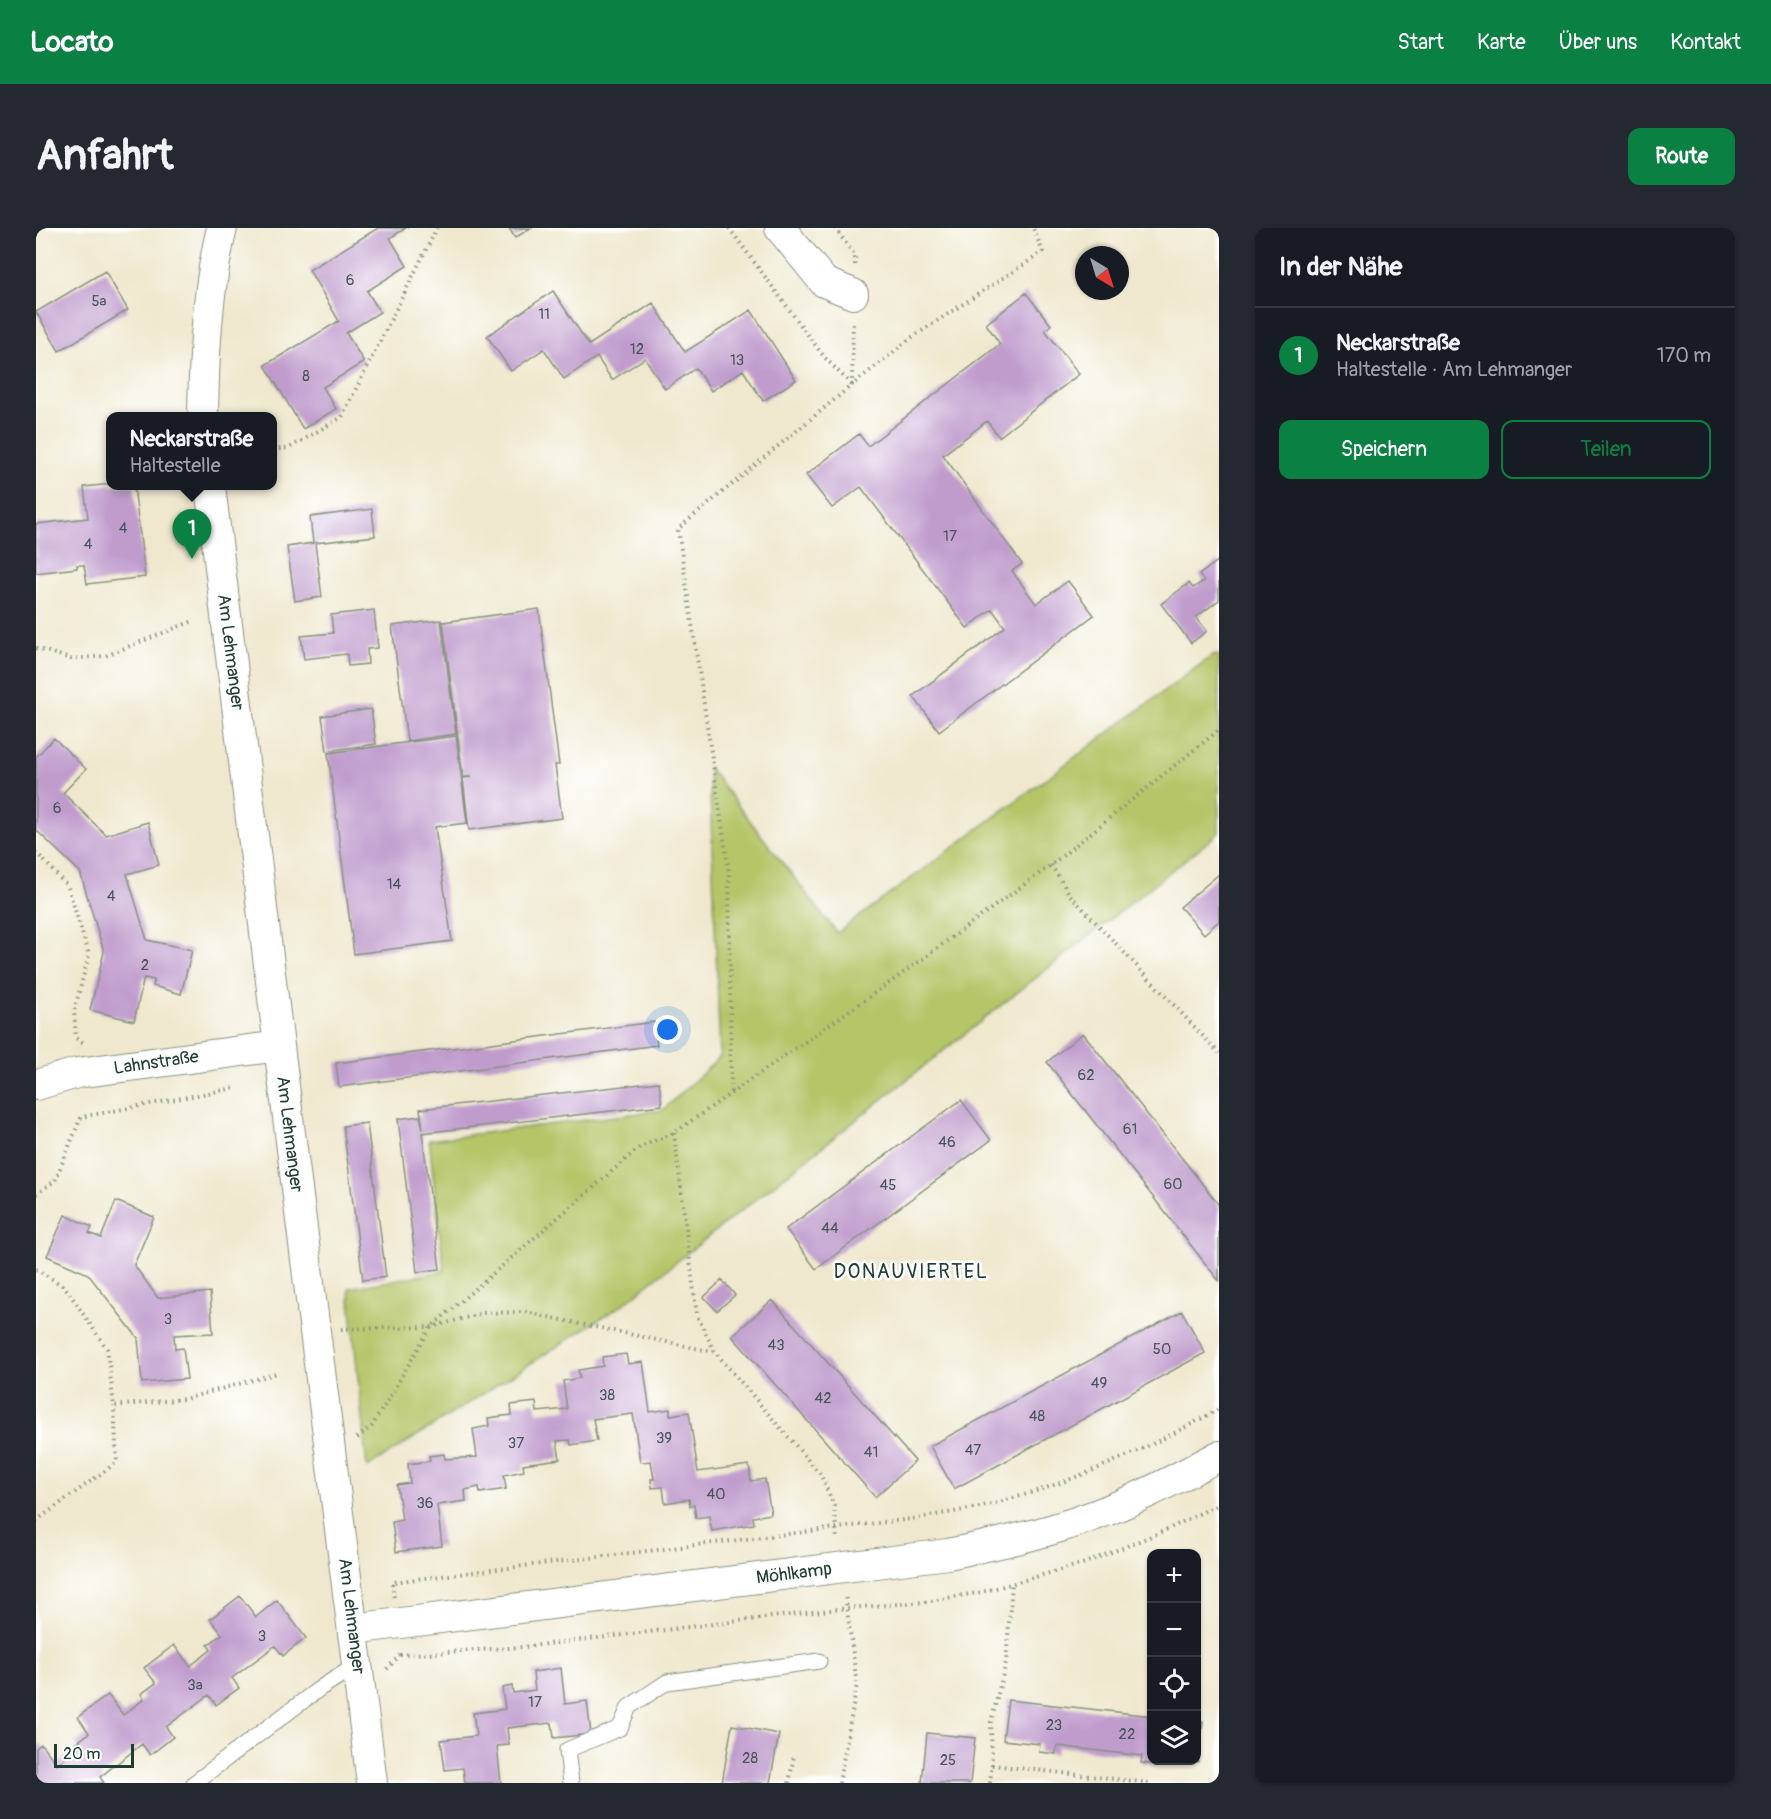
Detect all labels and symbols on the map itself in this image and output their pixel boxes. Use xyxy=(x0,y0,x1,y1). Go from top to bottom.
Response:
north arrow xyxy=(1075,246,1129,300)
house number: 6 xyxy=(346,271,354,290)
house number: 5a xyxy=(91,292,107,311)
house number: 11 xyxy=(538,305,550,324)
house number: 12 xyxy=(630,340,644,359)
house number: 13 xyxy=(730,351,744,370)
house number: 8 xyxy=(302,367,310,386)
pin: 1 xyxy=(172,510,212,559)
house number: 4 xyxy=(119,519,128,538)
house number: 17 xyxy=(943,527,957,546)
house number: 4 xyxy=(84,535,93,554)
street label: Am Lehmanger xyxy=(212,593,249,712)
house number: 6 xyxy=(53,799,61,818)
house number: 14 xyxy=(387,875,402,894)
house number: 4 xyxy=(107,887,116,906)
house number: 2 xyxy=(141,956,149,975)
your location xyxy=(653,1015,682,1044)
street label: Lahnstraße xyxy=(112,1045,200,1080)
house number: 62 xyxy=(1077,1066,1095,1085)
street label: Am Lehmanger xyxy=(271,1075,308,1194)
house number: 61 xyxy=(1123,1120,1137,1139)
house number: 46 xyxy=(938,1133,956,1152)
house number: 60 xyxy=(1164,1175,1182,1194)
house number: 45 xyxy=(880,1176,896,1195)
house number: 44 xyxy=(821,1219,839,1238)
district label: DONAUVIERTEL xyxy=(833,1259,989,1284)
house number: 3 xyxy=(164,1310,172,1329)
house number: 43 xyxy=(767,1336,785,1355)
house number: 50 xyxy=(1153,1340,1171,1359)
house number: 49 xyxy=(1091,1374,1107,1393)
house number: 38 xyxy=(599,1386,615,1405)
house number: 42 xyxy=(814,1389,832,1408)
house number: 48 xyxy=(1029,1407,1046,1426)
house number: 39 xyxy=(656,1429,672,1448)
house number: 37 xyxy=(508,1434,524,1453)
house number: 47 xyxy=(965,1441,981,1460)
house number: 41 xyxy=(864,1443,878,1462)
house number: 40 xyxy=(707,1485,725,1504)
house number: 36 xyxy=(416,1494,434,1513)
street label: Am Lehmanger xyxy=(333,1557,370,1676)
street label: Möhlkamp xyxy=(755,1557,833,1590)
house number: 3 xyxy=(258,1627,266,1646)
house number: 3a xyxy=(187,1676,203,1695)
house number: 17 xyxy=(528,1693,542,1712)
house number: 23 xyxy=(1046,1716,1062,1735)
house number: 22 xyxy=(1119,1725,1135,1744)
scale bar xyxy=(54,1741,134,1768)
house number: 28 xyxy=(742,1749,758,1768)
house number: 25 xyxy=(940,1751,956,1770)

